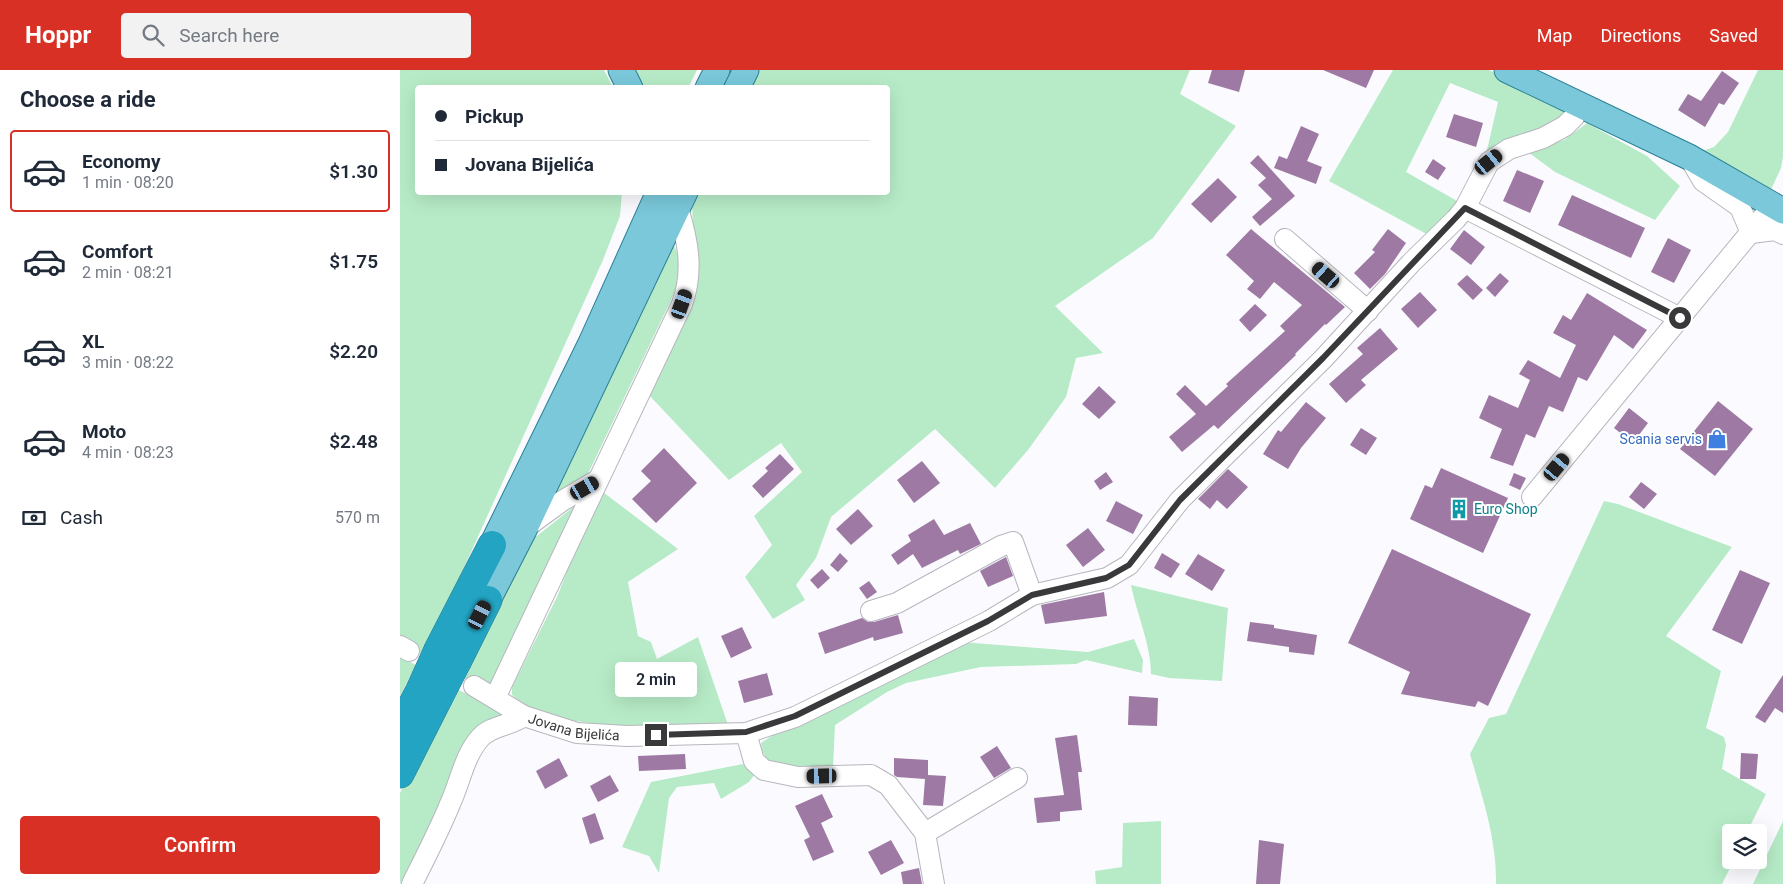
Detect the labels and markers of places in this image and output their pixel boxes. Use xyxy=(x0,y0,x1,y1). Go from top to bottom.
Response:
shop icon: Scania servis xyxy=(1706,428,1728,450)
place label: Scania servis xyxy=(1620,431,1702,447)
building icon: Euro Shop xyxy=(1448,498,1470,520)
place label: Euro Shop xyxy=(1474,501,1538,517)

